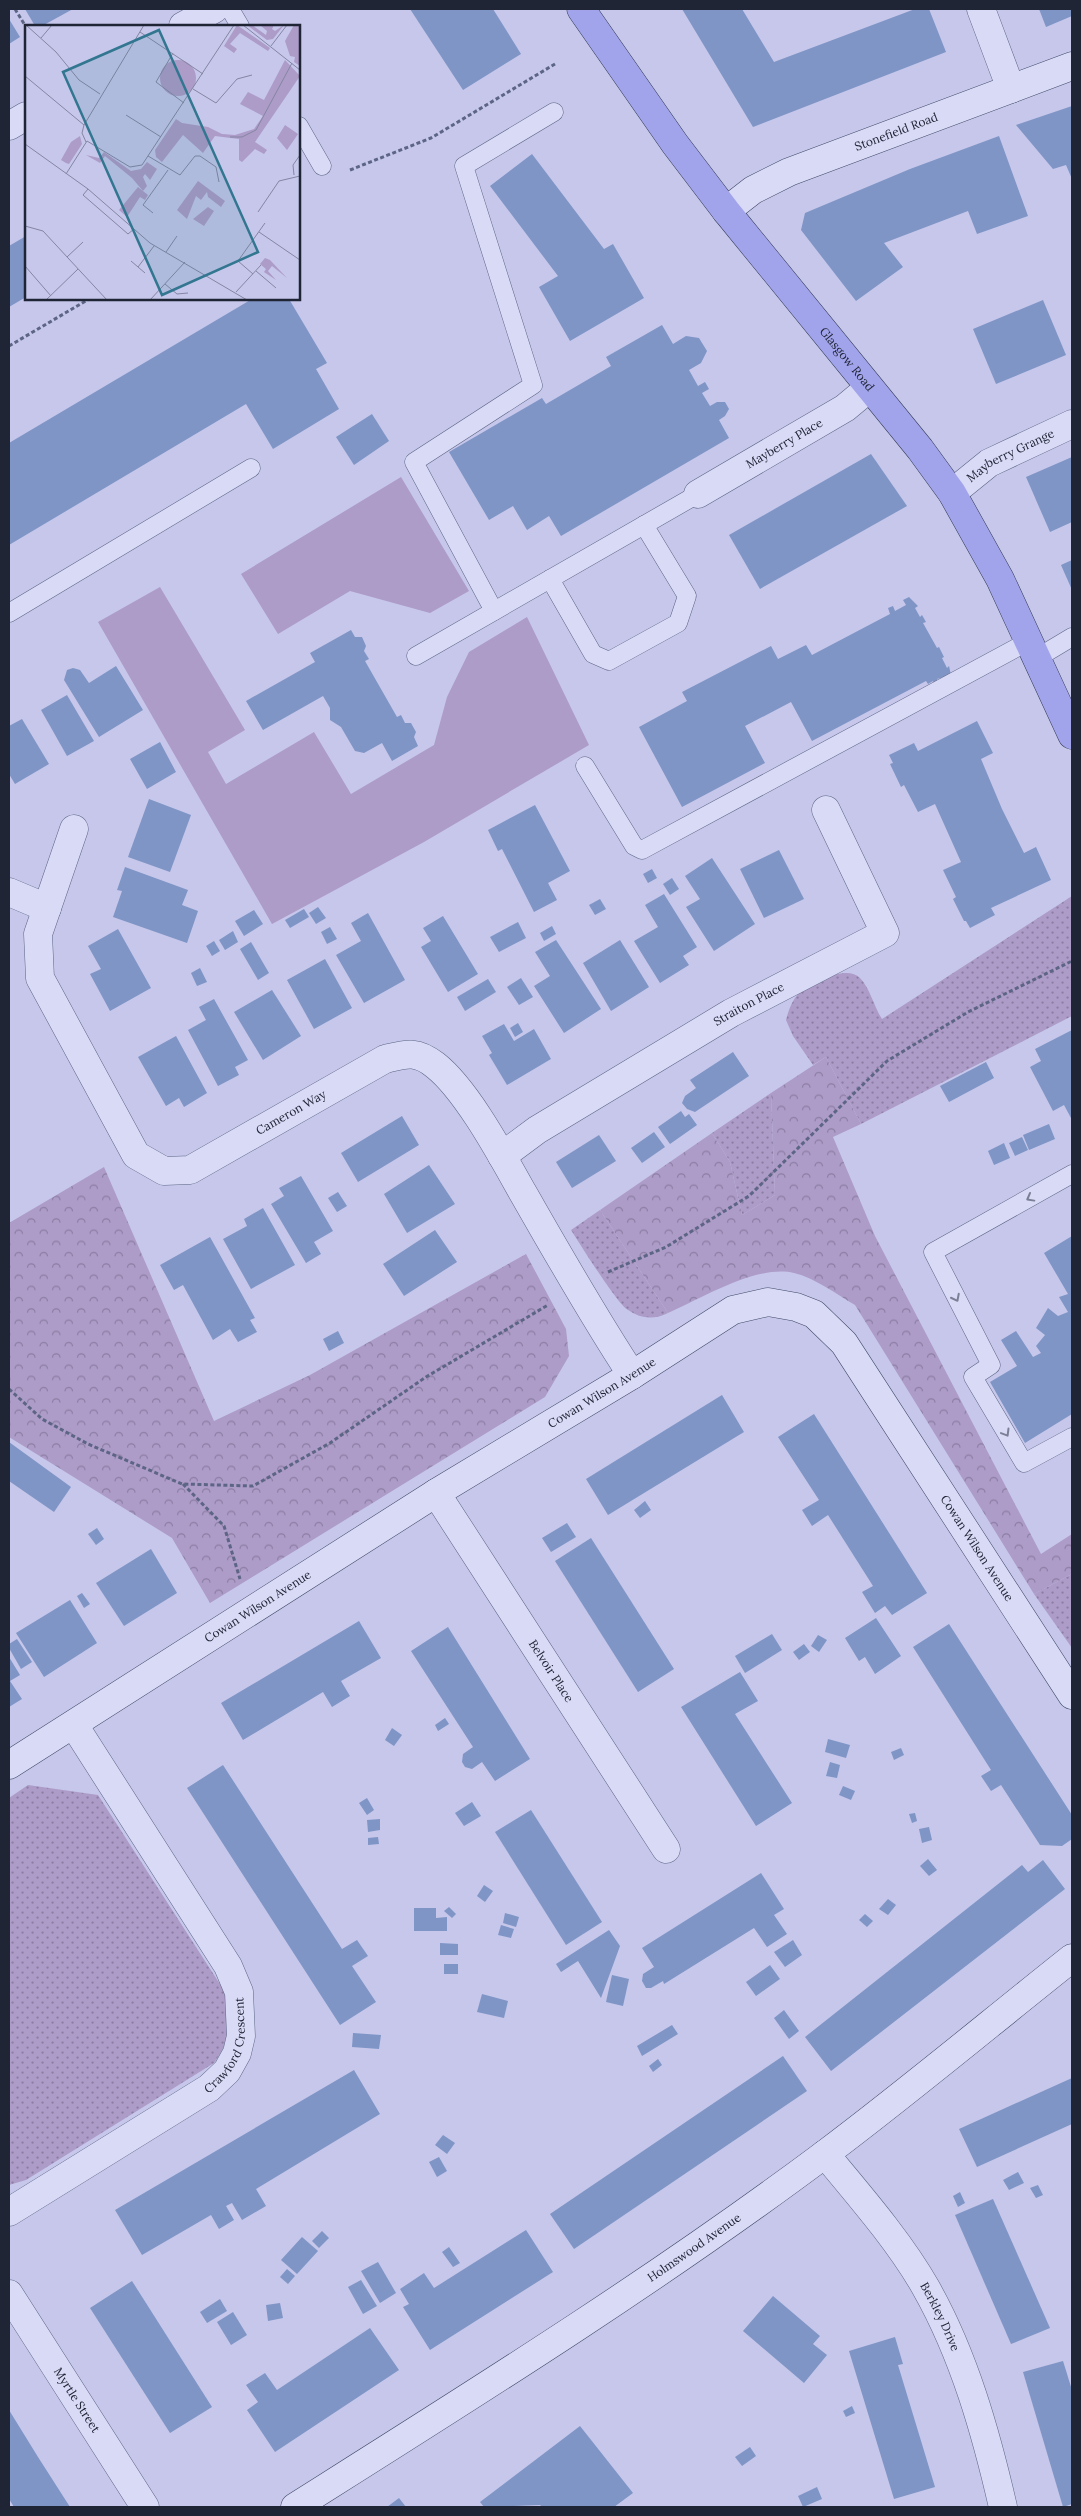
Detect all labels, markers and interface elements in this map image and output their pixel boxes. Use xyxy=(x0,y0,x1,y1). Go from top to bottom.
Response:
inset map xyxy=(25,25,300,300)
street label: Stonefield Road xyxy=(852,109,940,154)
street label: Glasgow Road xyxy=(817,324,878,394)
street label: Mayberry Place xyxy=(743,415,826,471)
street label: Mayberry Grange xyxy=(963,425,1057,485)
street label: Straiton Place xyxy=(710,979,787,1029)
street label: Cameron Way xyxy=(253,1086,329,1138)
one-way arrow xyxy=(1026,1192,1035,1202)
one-way arrow xyxy=(950,1293,960,1302)
street label: Cowan Wilson Avenue xyxy=(545,1354,659,1431)
one-way arrow xyxy=(1000,1427,1010,1436)
street label: Cowan Wilson Avenue xyxy=(937,1492,1017,1604)
street label: Cowan Wilson Avenue xyxy=(201,1566,314,1646)
street label: Belvoir Place xyxy=(526,1637,577,1705)
street label: Crawford Crescent xyxy=(201,1997,248,2096)
street label: Holmswood Avenue xyxy=(644,2209,744,2285)
street label: Berkley Drive xyxy=(917,2279,964,2354)
street label: Myrtle Street xyxy=(51,2365,104,2436)

